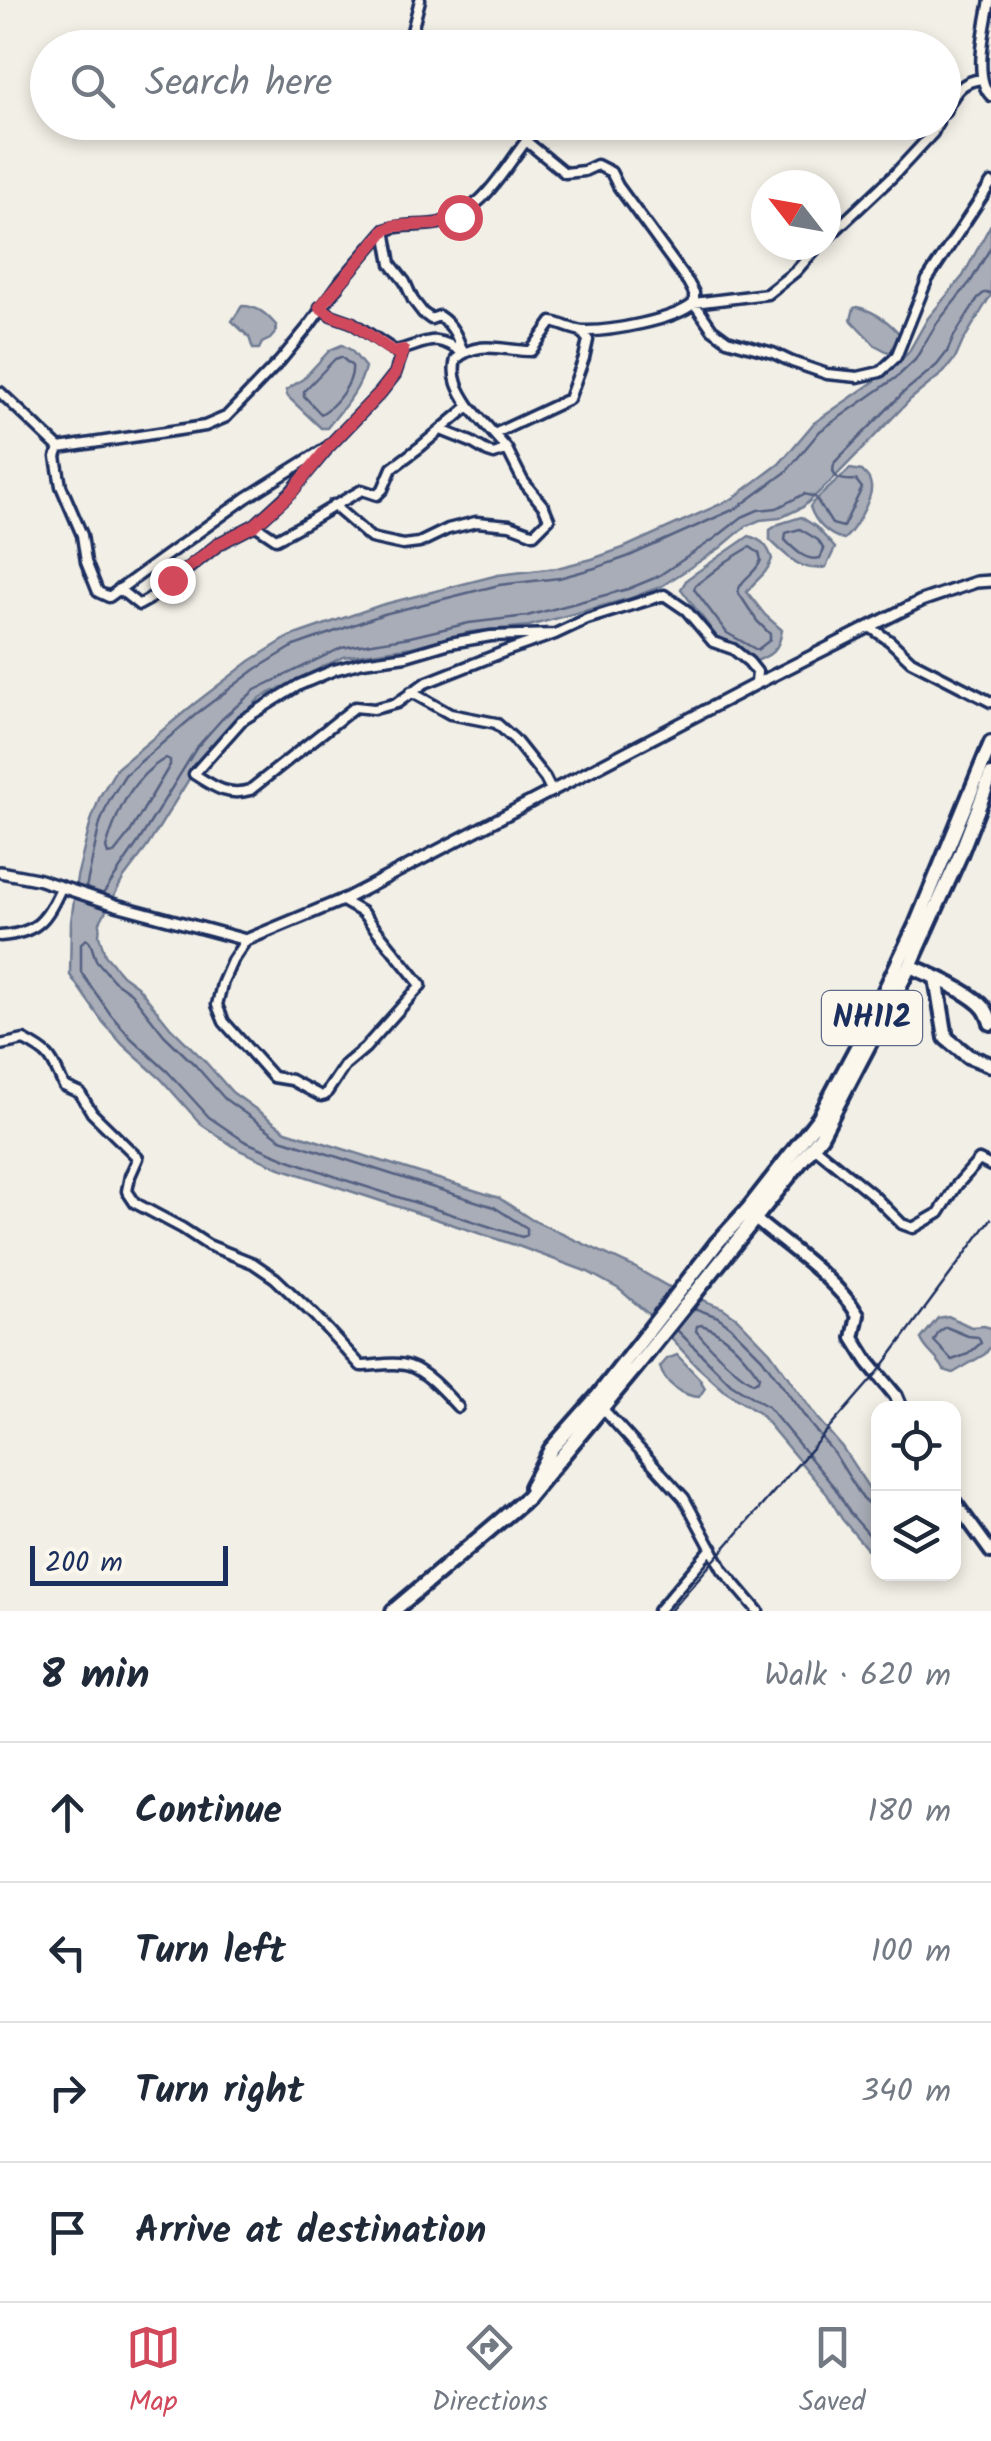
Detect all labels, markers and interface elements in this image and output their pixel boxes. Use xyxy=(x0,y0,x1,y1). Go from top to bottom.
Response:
search box xyxy=(30,30,961,140)
text: Search here xyxy=(145,55,332,115)
icon: search xyxy=(65,58,120,113)
north arrow xyxy=(751,170,841,260)
route start xyxy=(437,195,483,241)
route end xyxy=(150,558,196,604)
road number: NH112 xyxy=(822,991,922,1045)
map controls xyxy=(871,1401,961,1581)
button: locate xyxy=(871,1401,961,1491)
button: layers xyxy=(871,1491,961,1581)
scale bar xyxy=(30,1541,228,1586)
text: 200 m xyxy=(45,1541,123,1586)
text: 8 min xyxy=(40,1643,150,1710)
text: Walk · 620 m xyxy=(764,1651,951,1702)
text: Continue xyxy=(135,1782,282,1842)
icon: ahead xyxy=(40,1785,95,1840)
text: 180 m xyxy=(867,1787,951,1838)
text: Turn left xyxy=(135,1922,286,1982)
icon: left xyxy=(40,1925,95,1980)
text: 100 m xyxy=(871,1927,951,1978)
text: Turn right xyxy=(135,2062,304,2122)
icon: right xyxy=(40,2065,95,2120)
text: 340 m xyxy=(861,2067,951,2118)
text: Arrive at destination xyxy=(135,2202,486,2262)
icon: arrive xyxy=(40,2205,95,2260)
tab: Map xyxy=(126,2320,181,2425)
tab: Directions xyxy=(432,2320,548,2425)
tab: Saved xyxy=(799,2320,865,2425)

